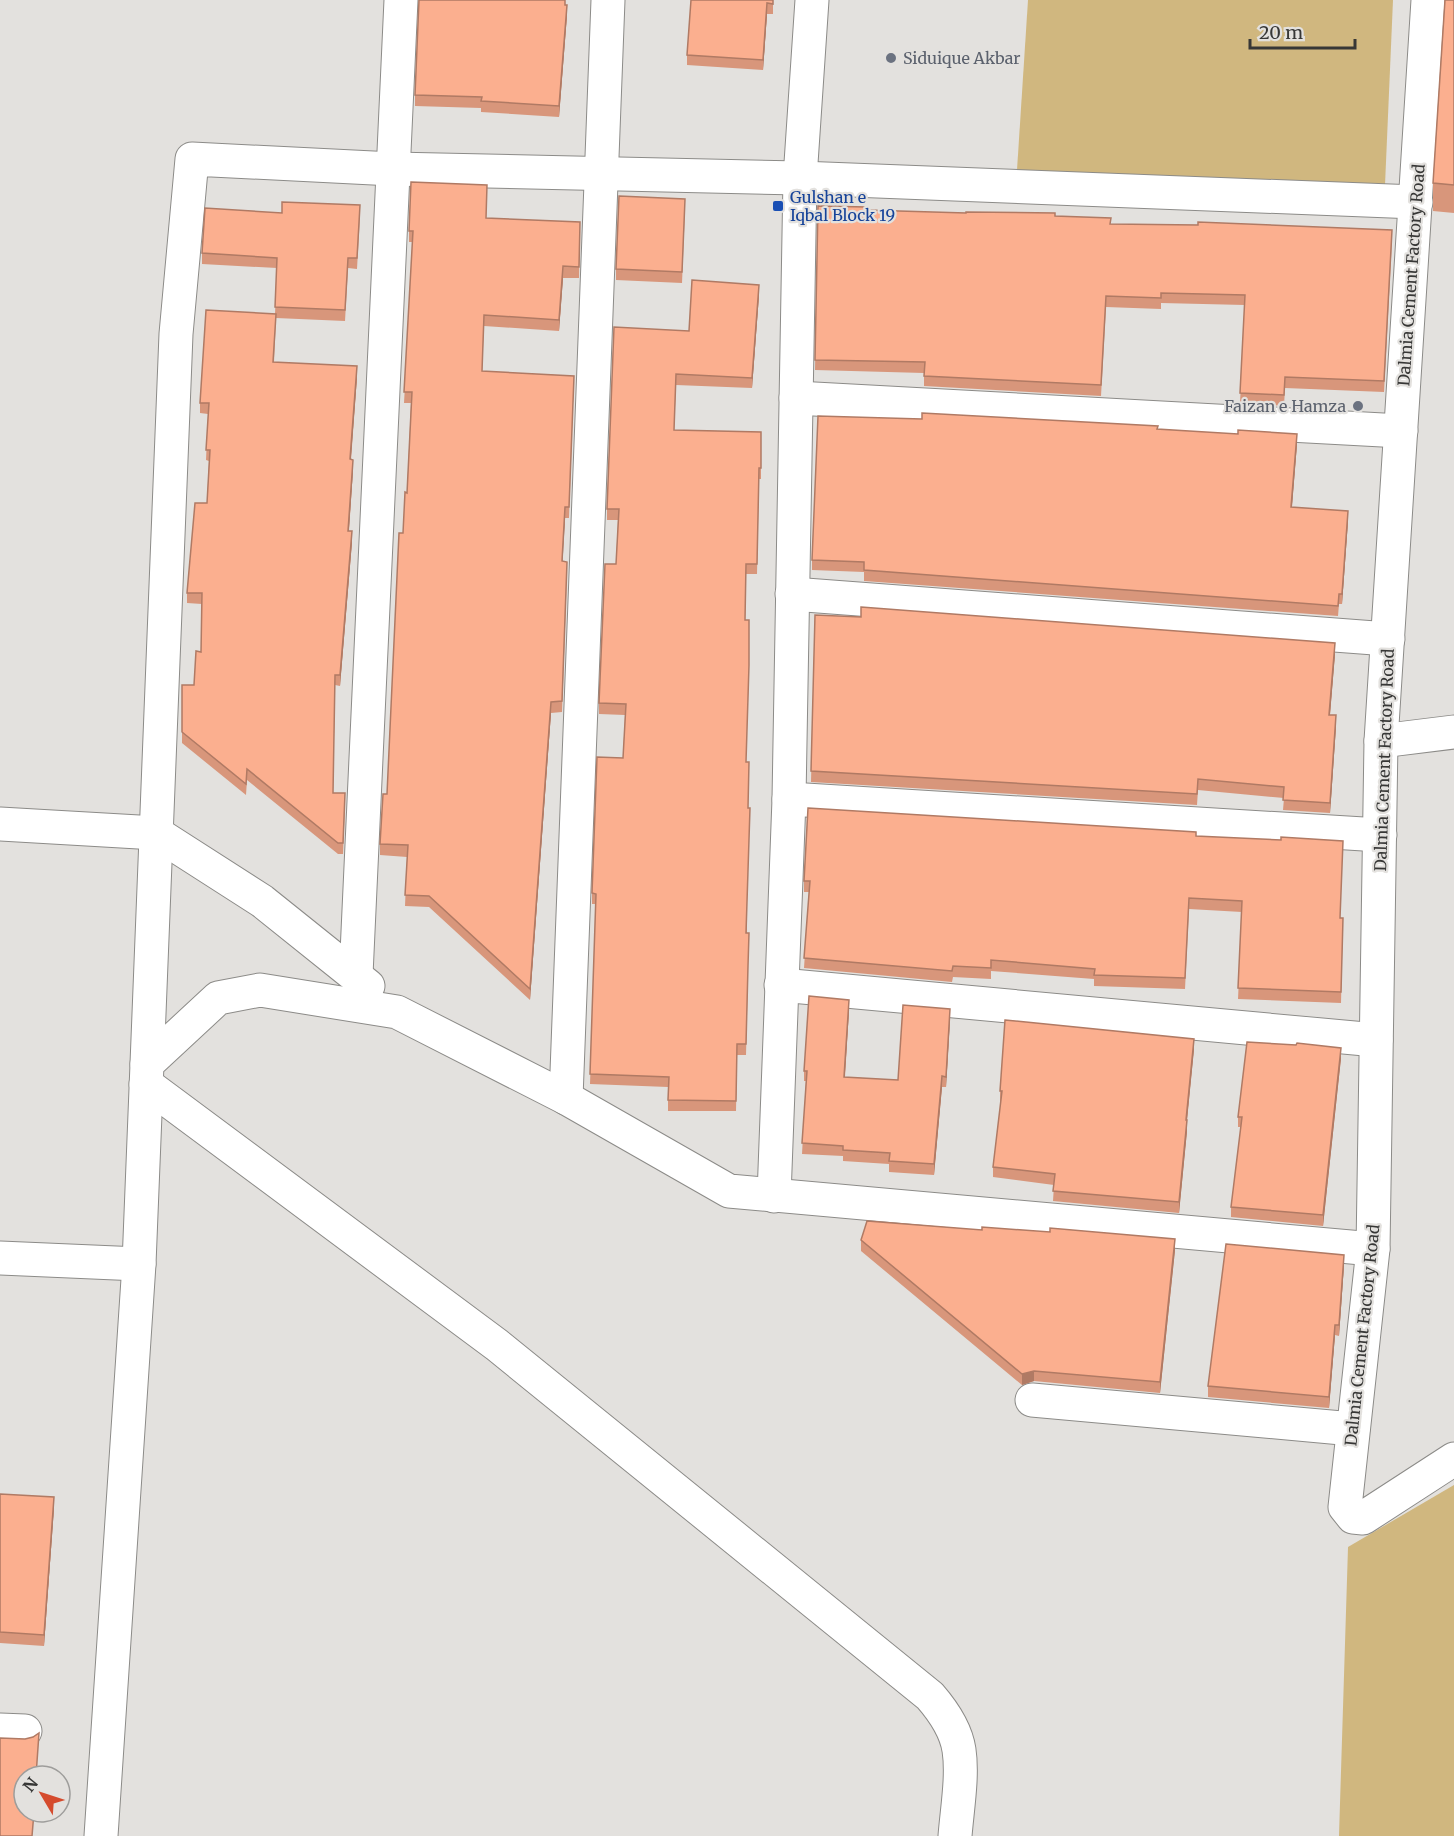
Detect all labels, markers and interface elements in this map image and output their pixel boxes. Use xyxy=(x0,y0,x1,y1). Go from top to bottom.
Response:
scale bar xyxy=(1250,12,1355,50)
text: 20 m xyxy=(1259,21,1303,44)
place label: Siduique Akbar xyxy=(903,48,1020,68)
marker: Siduique Akbar xyxy=(884,51,898,65)
street label: Dalmia Cement Factory Road xyxy=(1393,163,1429,387)
place label: Gulshan e Iqbal Block 19 xyxy=(790,187,895,225)
marker: Gulshan e Iqbal Block 19 xyxy=(771,199,785,213)
place label: Faizan e Hamza xyxy=(1224,396,1346,416)
marker: Faizan e Hamza xyxy=(1351,399,1365,413)
street label: Dalmia Cement Factory Road xyxy=(1370,648,1398,872)
street label: Dalmia Cement Factory Road xyxy=(1340,1223,1384,1447)
north arrow xyxy=(12,1764,72,1824)
text: N xyxy=(19,1773,42,1796)

